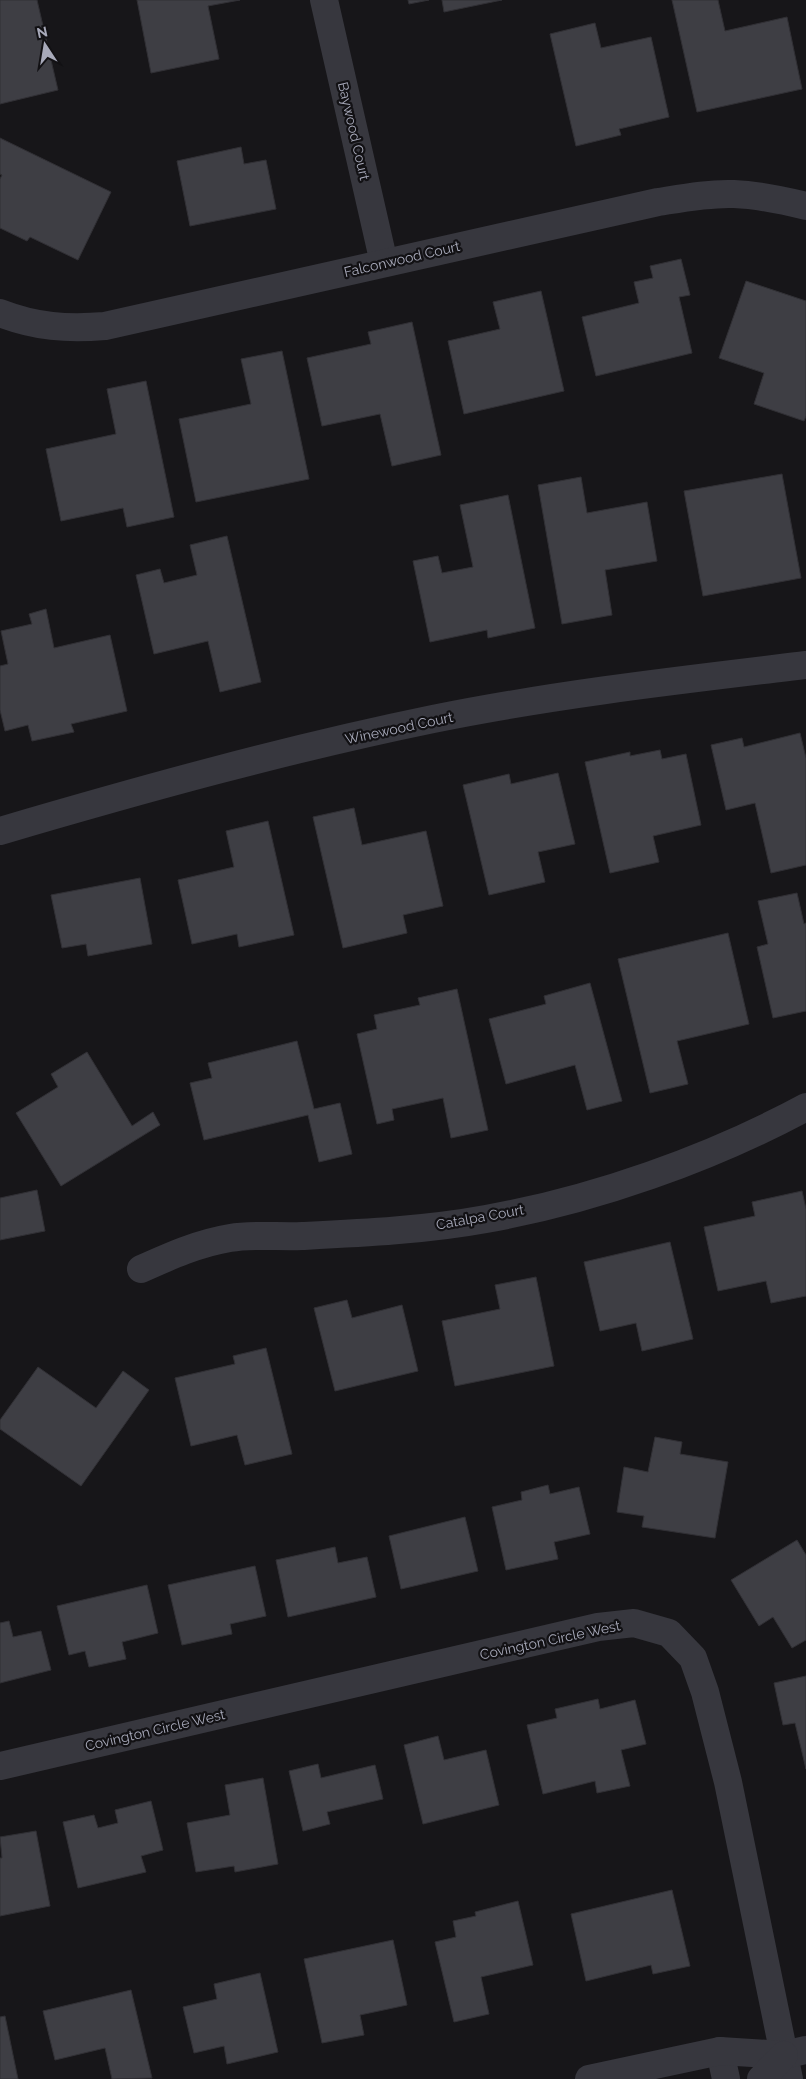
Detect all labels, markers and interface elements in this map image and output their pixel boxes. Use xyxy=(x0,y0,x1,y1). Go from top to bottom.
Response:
north arrow xyxy=(20,20,70,70)
text: N xyxy=(35,23,49,41)
street label: Baywood Court xyxy=(335,80,373,182)
street label: Falconwood Court xyxy=(342,238,462,280)
street label: Winewood Court xyxy=(344,709,455,747)
street label: Catalpa Court xyxy=(435,1201,526,1233)
street label: Covington Circle West xyxy=(478,1617,622,1663)
street label: Covington Circle West xyxy=(83,1706,227,1754)

